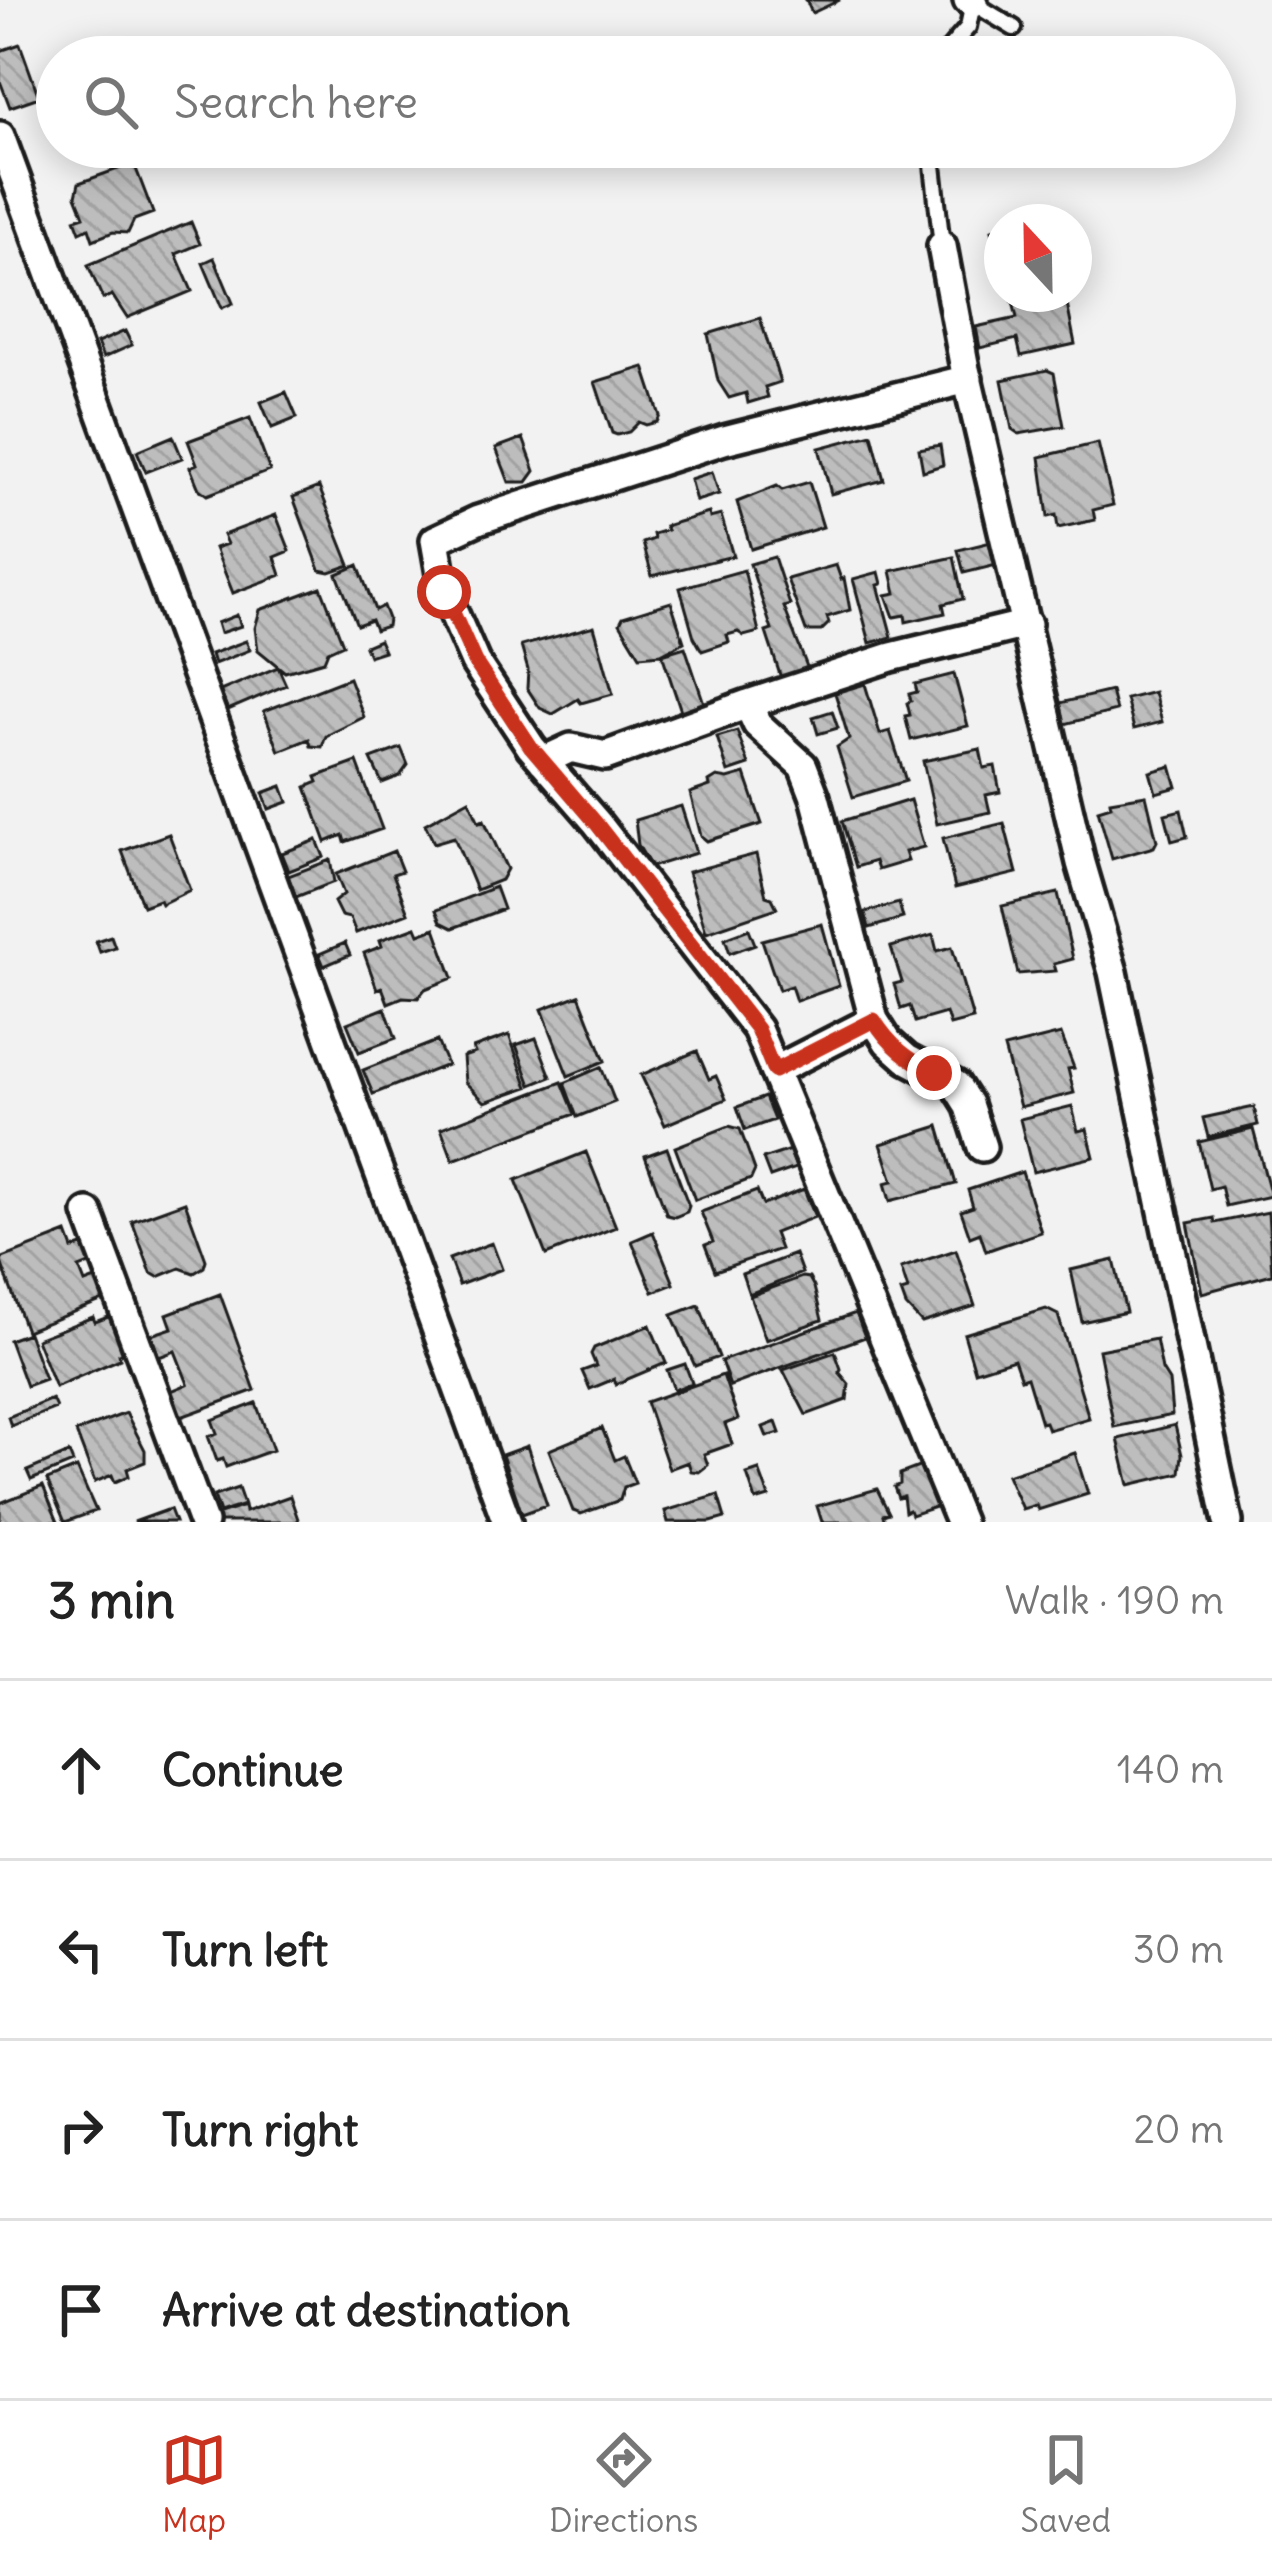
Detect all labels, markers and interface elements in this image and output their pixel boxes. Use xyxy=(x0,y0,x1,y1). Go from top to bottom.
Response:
search box xyxy=(36,36,1236,168)
icon: search xyxy=(78,69,144,135)
text: Search here xyxy=(174,74,418,130)
north arrow xyxy=(984,204,1092,312)
route start xyxy=(417,565,471,619)
route end xyxy=(907,1046,961,1100)
text: 3 min xyxy=(48,1568,175,1632)
text: Walk · 190 m xyxy=(1005,1576,1224,1625)
icon: ahead xyxy=(48,1737,114,1803)
text: Continue xyxy=(162,1742,344,1798)
text: 140 m xyxy=(1117,1745,1224,1794)
icon: left xyxy=(48,1917,114,1983)
text: Turn left xyxy=(162,1922,328,1978)
text: 30 m xyxy=(1133,1925,1224,1974)
icon: right xyxy=(48,2097,114,2163)
text: Turn right xyxy=(162,2102,358,2158)
text: 20 m xyxy=(1133,2105,1224,2154)
icon: arrive xyxy=(48,2277,114,2343)
text: Arrive at destination xyxy=(162,2282,571,2338)
tab: Map xyxy=(161,2427,227,2541)
tab: Directions xyxy=(549,2427,698,2541)
tab: Saved xyxy=(1021,2427,1111,2541)

